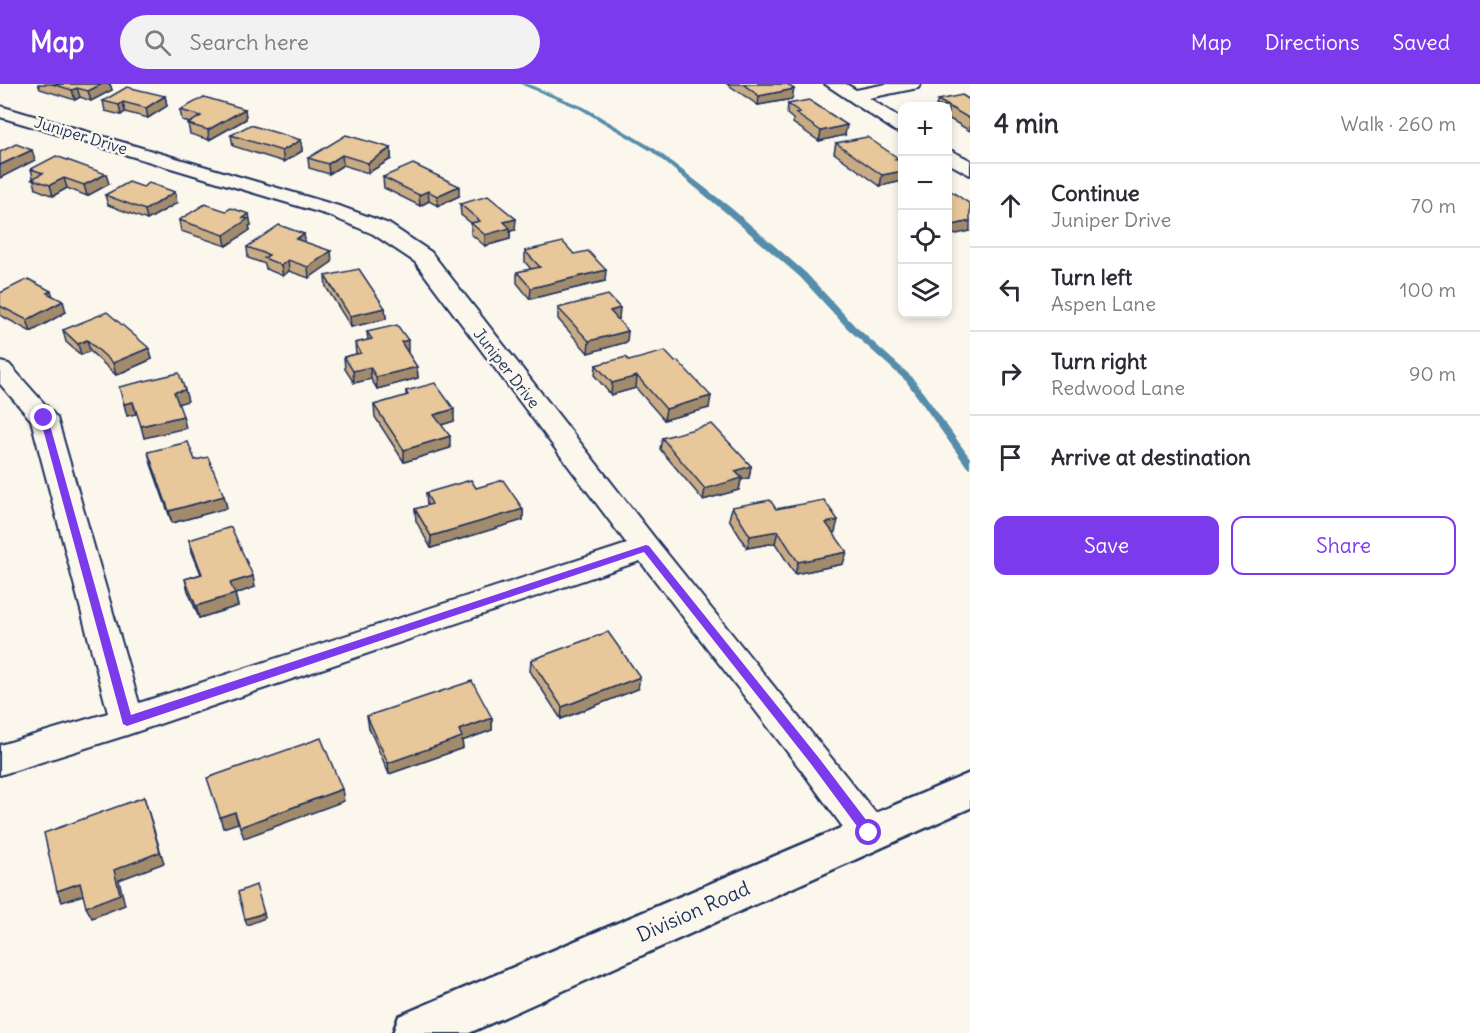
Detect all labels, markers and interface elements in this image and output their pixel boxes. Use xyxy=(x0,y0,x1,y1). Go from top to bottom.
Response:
search box xyxy=(120,15,540,69)
text: Map xyxy=(30,24,84,60)
icon: search xyxy=(141,26,174,59)
text: Search here xyxy=(189,28,309,56)
text: Map xyxy=(1191,29,1232,56)
text: Directions xyxy=(1265,29,1359,56)
text: Saved xyxy=(1392,29,1450,56)
map controls xyxy=(898,102,952,318)
button: + xyxy=(898,102,952,156)
text: 4 min xyxy=(994,107,1059,140)
street label: Juniper Drive xyxy=(32,111,130,159)
text: Walk · 260 m xyxy=(1340,111,1456,136)
button: − xyxy=(898,156,952,210)
text: Continue xyxy=(1051,179,1140,207)
icon: ahead xyxy=(994,189,1027,222)
text: 70 m xyxy=(1411,193,1456,218)
text: Juniper Drive xyxy=(1051,207,1171,232)
button: locate xyxy=(898,210,952,264)
text: Turn left xyxy=(1051,263,1132,291)
button: layers xyxy=(898,264,952,318)
icon: left xyxy=(994,273,1027,306)
text: 100 m xyxy=(1399,277,1456,302)
text: Aspen Lane xyxy=(1051,291,1156,316)
street label: Juniper Drive xyxy=(469,324,545,412)
text: Turn right xyxy=(1051,347,1147,375)
icon: right xyxy=(994,357,1027,390)
text: 90 m xyxy=(1409,361,1456,386)
text: Redwood Lane xyxy=(1051,375,1185,400)
route end xyxy=(30,404,56,430)
icon: arrive xyxy=(994,441,1027,474)
text: Arrive at destination xyxy=(1051,443,1251,471)
button: Save xyxy=(994,516,1219,575)
button: Share xyxy=(1231,516,1456,575)
route start xyxy=(855,819,881,845)
street label: Division Road xyxy=(633,875,754,947)

